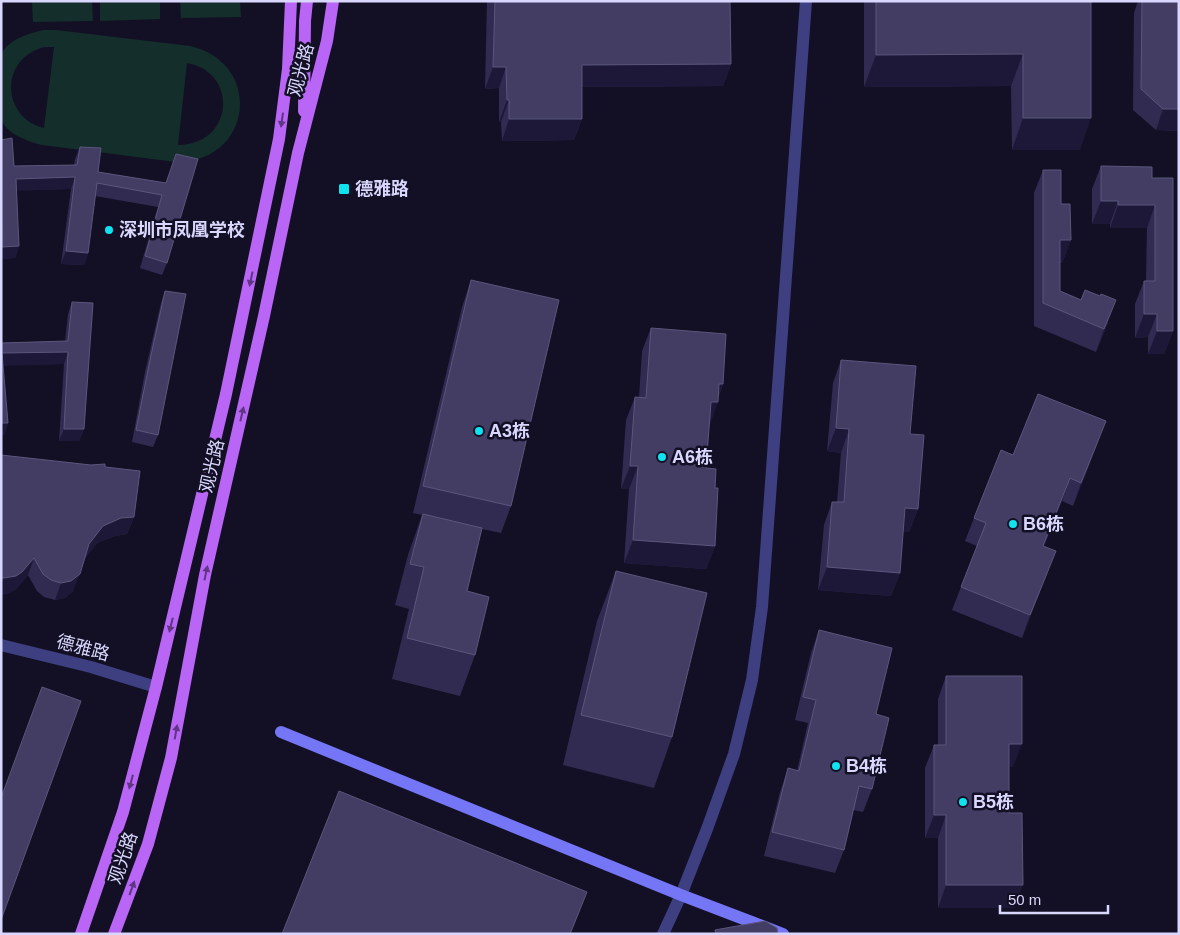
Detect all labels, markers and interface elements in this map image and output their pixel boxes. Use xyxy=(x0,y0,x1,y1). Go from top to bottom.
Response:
street label: 观光路 xyxy=(284,41,318,99)
one-way arrow xyxy=(278,112,286,128)
place label: 德雅路 xyxy=(355,179,409,199)
marker: 德雅路 xyxy=(337,182,351,196)
place label: 深圳市凤凰学校 xyxy=(119,220,245,240)
marker: 深圳市凤凰学校 xyxy=(103,224,115,236)
one-way arrow xyxy=(246,271,254,287)
one-way arrow xyxy=(238,407,246,422)
place label: A3栋 xyxy=(489,421,530,441)
marker: A3栋 xyxy=(473,425,485,437)
street label: 观光路 xyxy=(196,437,228,495)
place label: A6栋 xyxy=(672,447,713,467)
marker: A6栋 xyxy=(656,451,668,463)
place label: B6栋 xyxy=(1023,514,1064,534)
marker: B6栋 xyxy=(1007,518,1019,530)
one-way arrow xyxy=(202,565,210,580)
one-way arrow xyxy=(167,617,175,632)
street label: 德雅路 xyxy=(54,631,112,665)
one-way arrow xyxy=(172,725,180,740)
place label: B4栋 xyxy=(846,756,887,776)
marker: B4栋 xyxy=(830,760,842,772)
one-way arrow xyxy=(127,775,135,790)
place label: B5栋 xyxy=(973,792,1014,812)
marker: B5栋 xyxy=(957,796,969,808)
street label: 观光路 xyxy=(105,829,141,887)
one-way arrow xyxy=(129,881,136,896)
scale bar xyxy=(1000,882,1108,914)
text: 50 m xyxy=(1008,891,1041,908)

